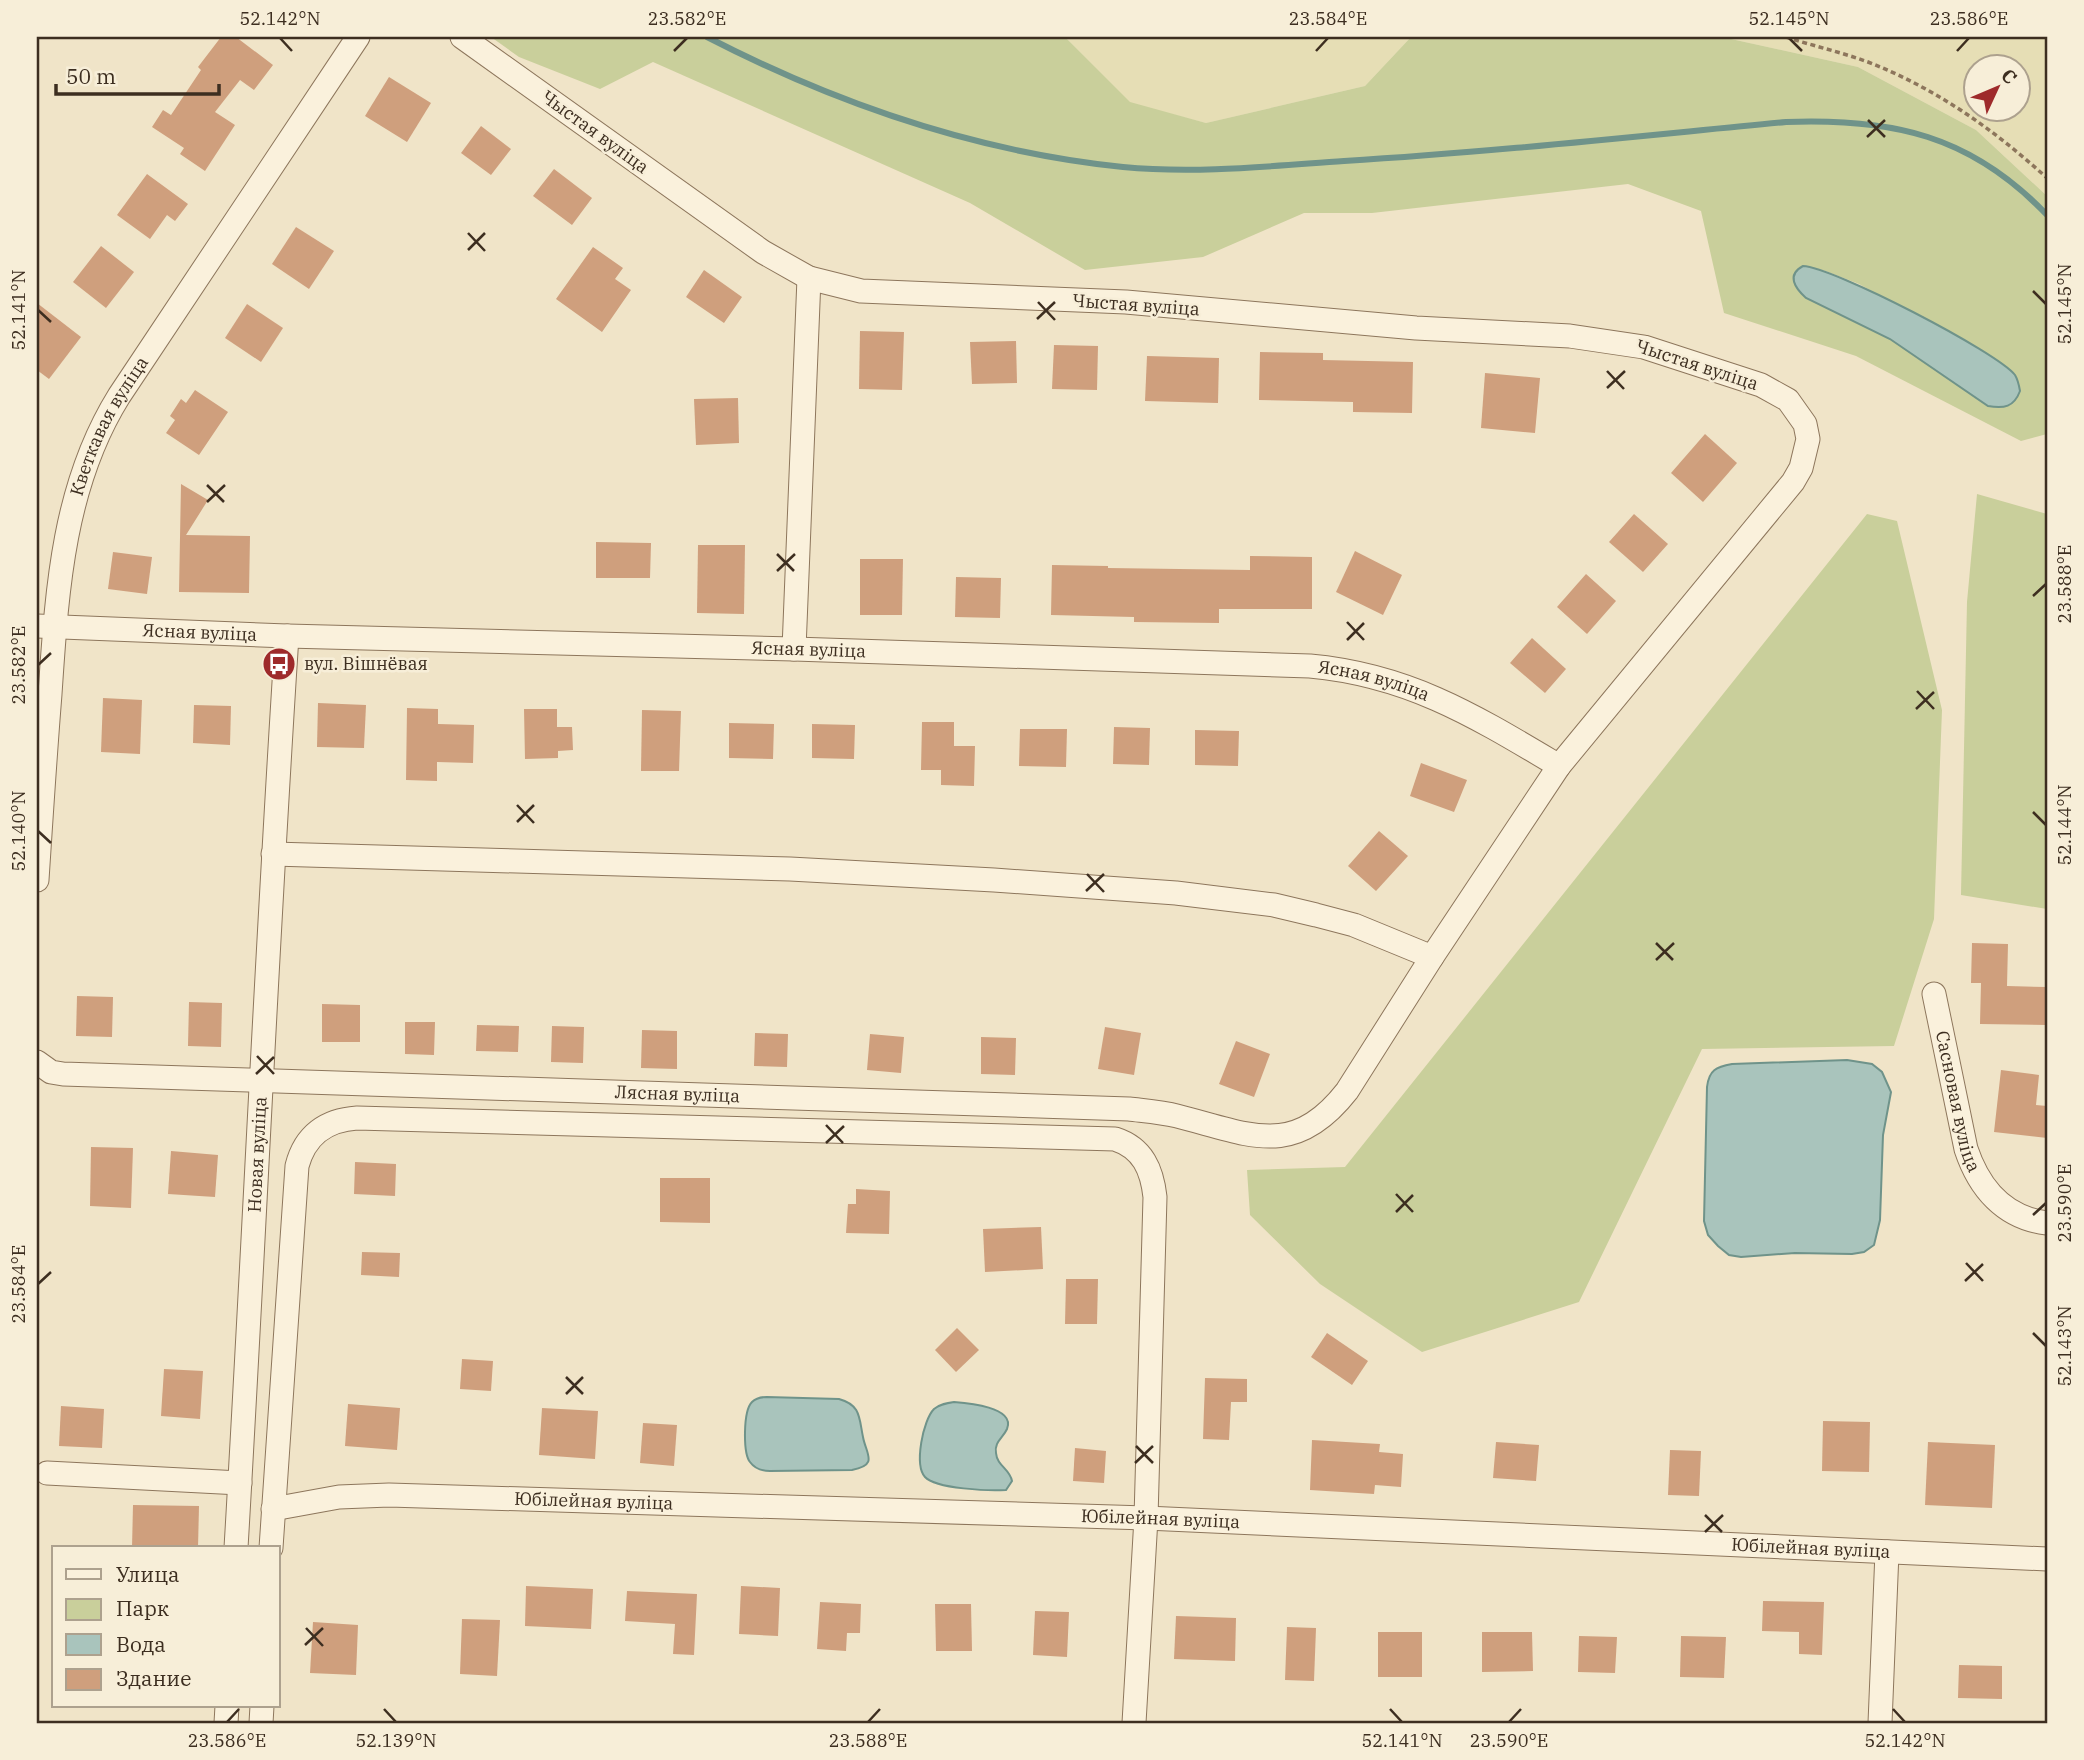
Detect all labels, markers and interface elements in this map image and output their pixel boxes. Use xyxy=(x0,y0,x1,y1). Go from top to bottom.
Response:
text: 52.142°N xyxy=(239,7,321,30)
text: 23.582°E xyxy=(648,7,726,30)
text: 23.584°E xyxy=(1289,7,1367,30)
text: 52.145°N xyxy=(1748,7,1830,30)
text: 23.586°E xyxy=(1930,7,2008,30)
scale bar xyxy=(56,52,219,96)
north arrow xyxy=(1962,52,2032,122)
text: 50 m xyxy=(66,62,116,90)
text: С xyxy=(1996,63,2022,89)
street label: Чыстая вуліца xyxy=(537,85,654,178)
text: 52.145°N xyxy=(2053,263,2076,345)
text: 52.141°N xyxy=(7,269,30,351)
street label: Чыстая вуліца xyxy=(1072,289,1201,320)
street label: Чыстая вуліца xyxy=(1633,334,1762,395)
street label: Кветкавая вуліца xyxy=(65,352,153,498)
text: 23.588°E xyxy=(2053,545,2076,623)
street label: Ясная вуліца xyxy=(142,618,258,646)
text: 23.582°E xyxy=(7,626,30,704)
street label: Ясная вуліца xyxy=(751,636,866,662)
bus stop icon: вул. Вішнёвая xyxy=(260,645,298,683)
place label: вул. Вішнёвая xyxy=(304,652,428,675)
street label: Ясная вуліца xyxy=(1317,655,1433,706)
text: 52.144°N xyxy=(2053,784,2076,866)
text: 52.140°N xyxy=(7,790,30,872)
street label: Сасновая вуліца xyxy=(1931,1029,1986,1176)
street label: Лясная вуліца xyxy=(614,1080,740,1107)
street label: Новая вуліца xyxy=(242,1096,271,1213)
text: 23.590°E xyxy=(2053,1164,2076,1242)
text: 23.584°E xyxy=(7,1245,30,1323)
text: 52.143°N xyxy=(2053,1305,2076,1387)
street label: Юбілейная вуліца xyxy=(514,1487,674,1515)
street label: Юбілейная вуліца xyxy=(1081,1504,1241,1533)
street label: Юбілейная вуліца xyxy=(1731,1533,1891,1563)
legend xyxy=(52,1546,280,1708)
text: Улица xyxy=(116,1560,180,1588)
text: Парк xyxy=(116,1594,169,1622)
text: Вода xyxy=(116,1630,166,1658)
text: Здание xyxy=(116,1664,191,1692)
text: 23.586°E xyxy=(188,1729,266,1752)
text: 52.139°N xyxy=(355,1729,437,1752)
text: 23.588°E xyxy=(829,1729,907,1752)
text: 52.141°N xyxy=(1361,1729,1443,1752)
text: 23.590°E xyxy=(1470,1729,1548,1752)
text: 52.142°N xyxy=(1864,1729,1946,1752)

